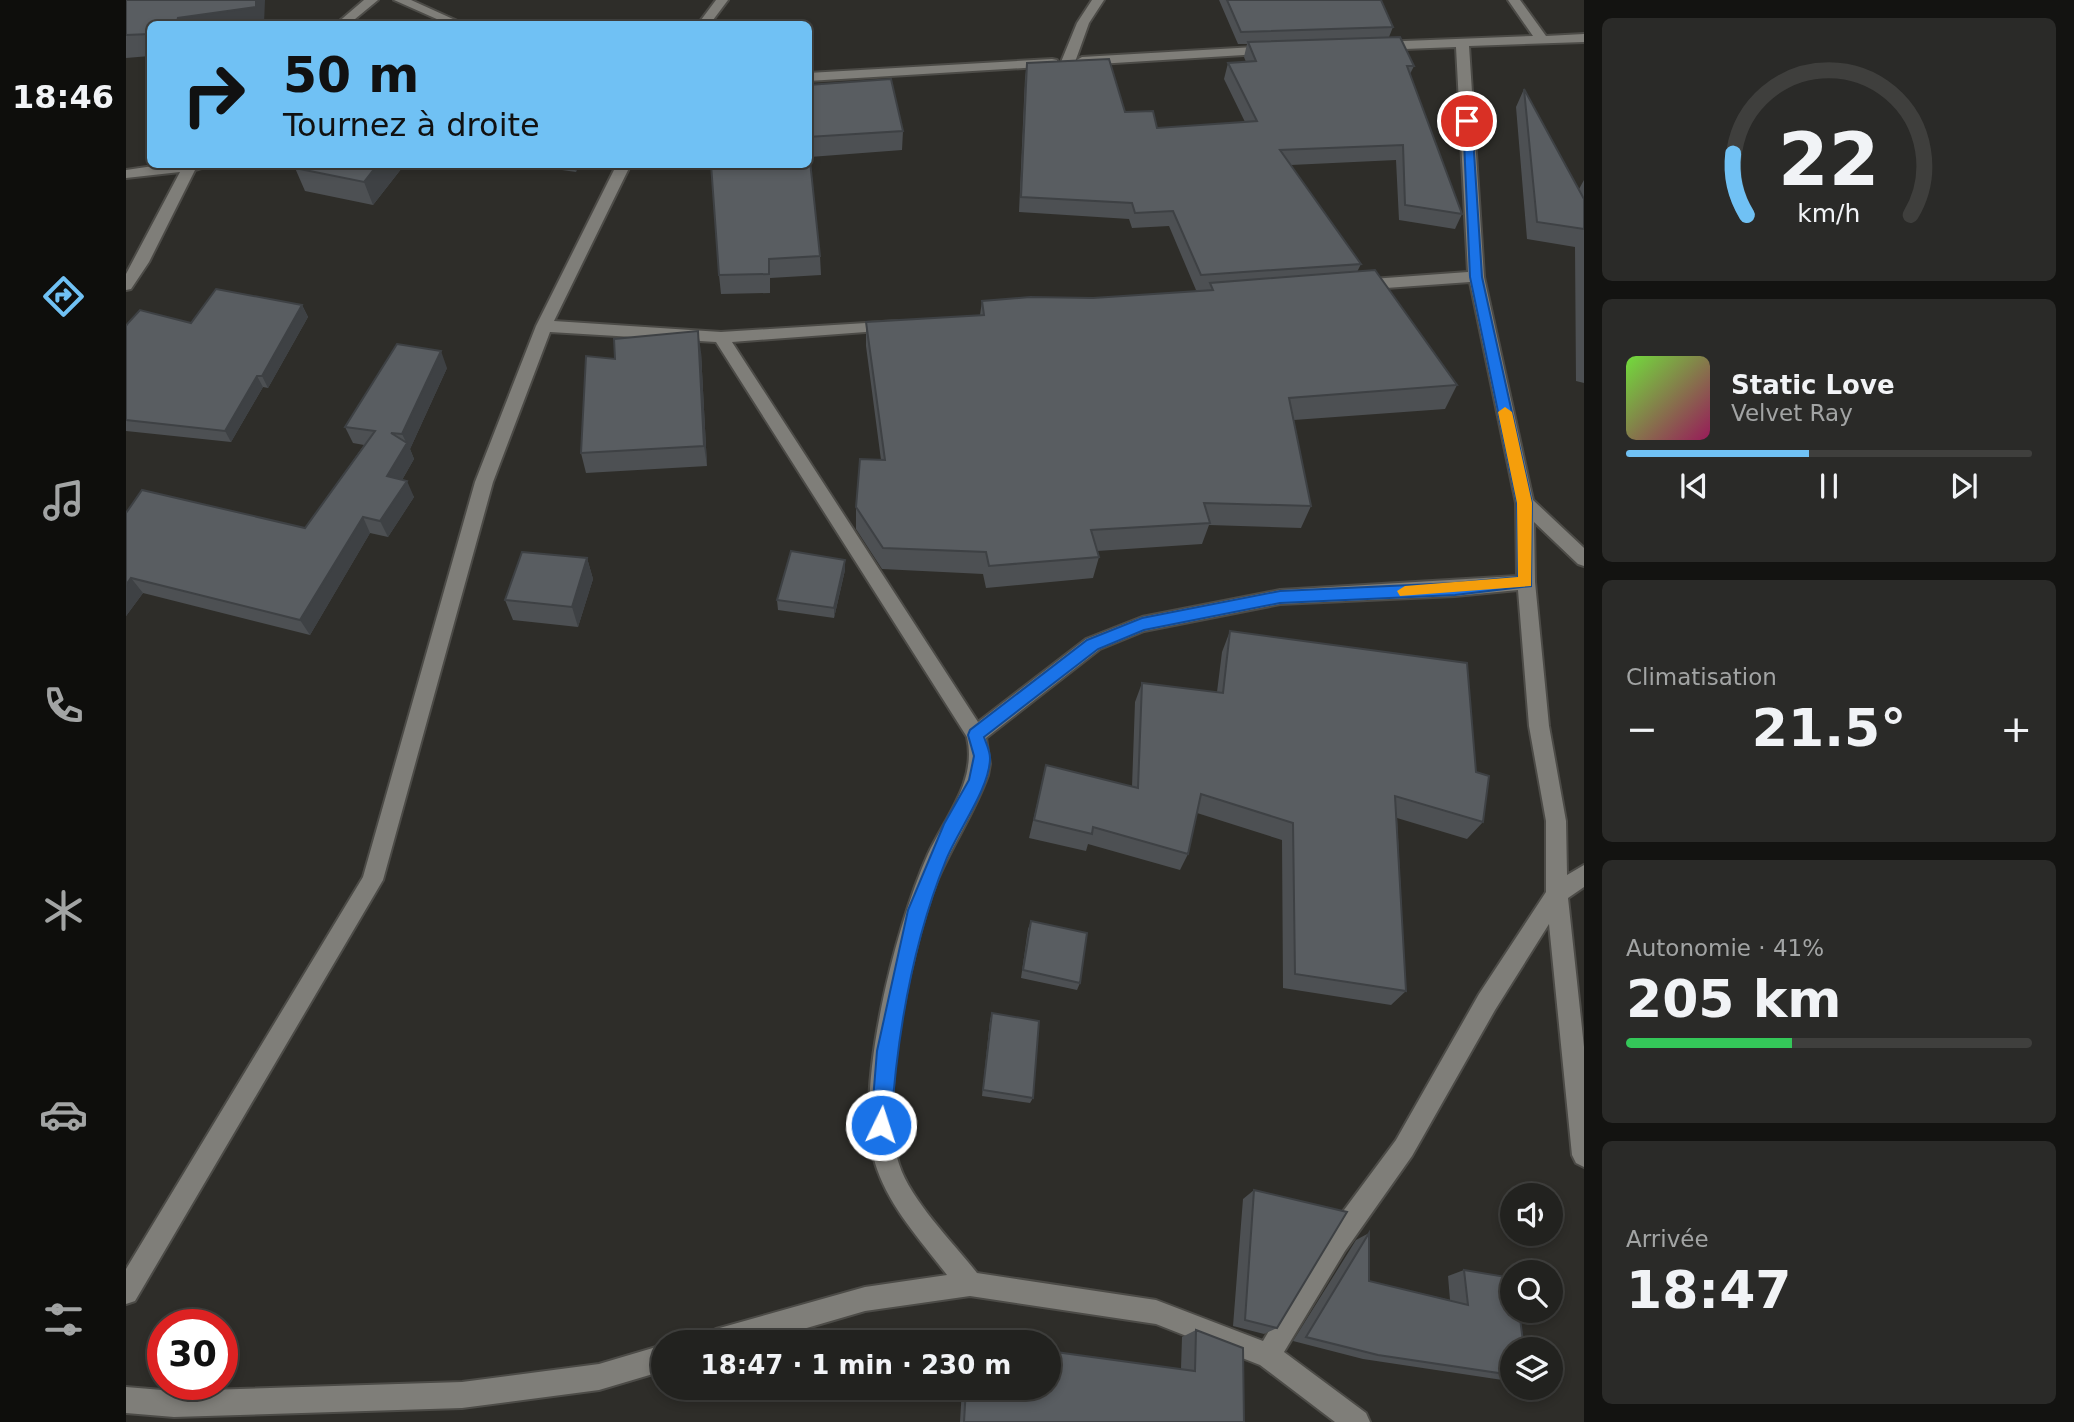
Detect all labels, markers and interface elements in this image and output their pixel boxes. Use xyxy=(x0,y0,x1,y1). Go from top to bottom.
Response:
text: 50 m xyxy=(283,47,419,104)
icon: right xyxy=(168,49,259,140)
text: 18:46 xyxy=(12,78,114,116)
pin xyxy=(1437,91,1497,151)
icon: arrive xyxy=(1448,102,1486,140)
text: Tournez à droite xyxy=(283,106,540,144)
text: 22 xyxy=(1778,118,1880,203)
text: km/h xyxy=(1797,199,1861,228)
icon: directions xyxy=(39,272,88,321)
text: Static Love xyxy=(1731,370,1895,400)
text: Velvet Ray xyxy=(1731,400,1853,426)
icon: previous xyxy=(1675,467,1713,505)
icon: pause xyxy=(1810,467,1848,505)
icon: next xyxy=(1945,467,1983,505)
icon: music xyxy=(39,476,88,525)
text: Climatisation xyxy=(1626,664,1777,690)
icon: phone xyxy=(39,681,88,730)
text: 21.5° xyxy=(1752,698,1906,758)
text: − xyxy=(1626,707,1658,751)
text: + xyxy=(2000,707,2032,751)
icon: climate xyxy=(39,886,88,935)
text: Autonomie · 41% xyxy=(1626,935,1824,961)
text: 205 km xyxy=(1626,969,1841,1029)
position arrow xyxy=(844,1088,918,1162)
icon: car xyxy=(39,1090,88,1139)
map controls xyxy=(1500,1183,1563,1400)
button: sound xyxy=(1500,1183,1563,1246)
text: Arrivée xyxy=(1626,1226,1709,1252)
button: search xyxy=(1500,1260,1563,1323)
text: 18:47 xyxy=(1626,1260,1792,1320)
icon: filters xyxy=(39,1295,88,1344)
speed limit sign: 30 xyxy=(147,1309,238,1400)
button: layers xyxy=(1500,1337,1563,1400)
text: 18:47 · 1 min · 230 m xyxy=(701,1350,1011,1380)

